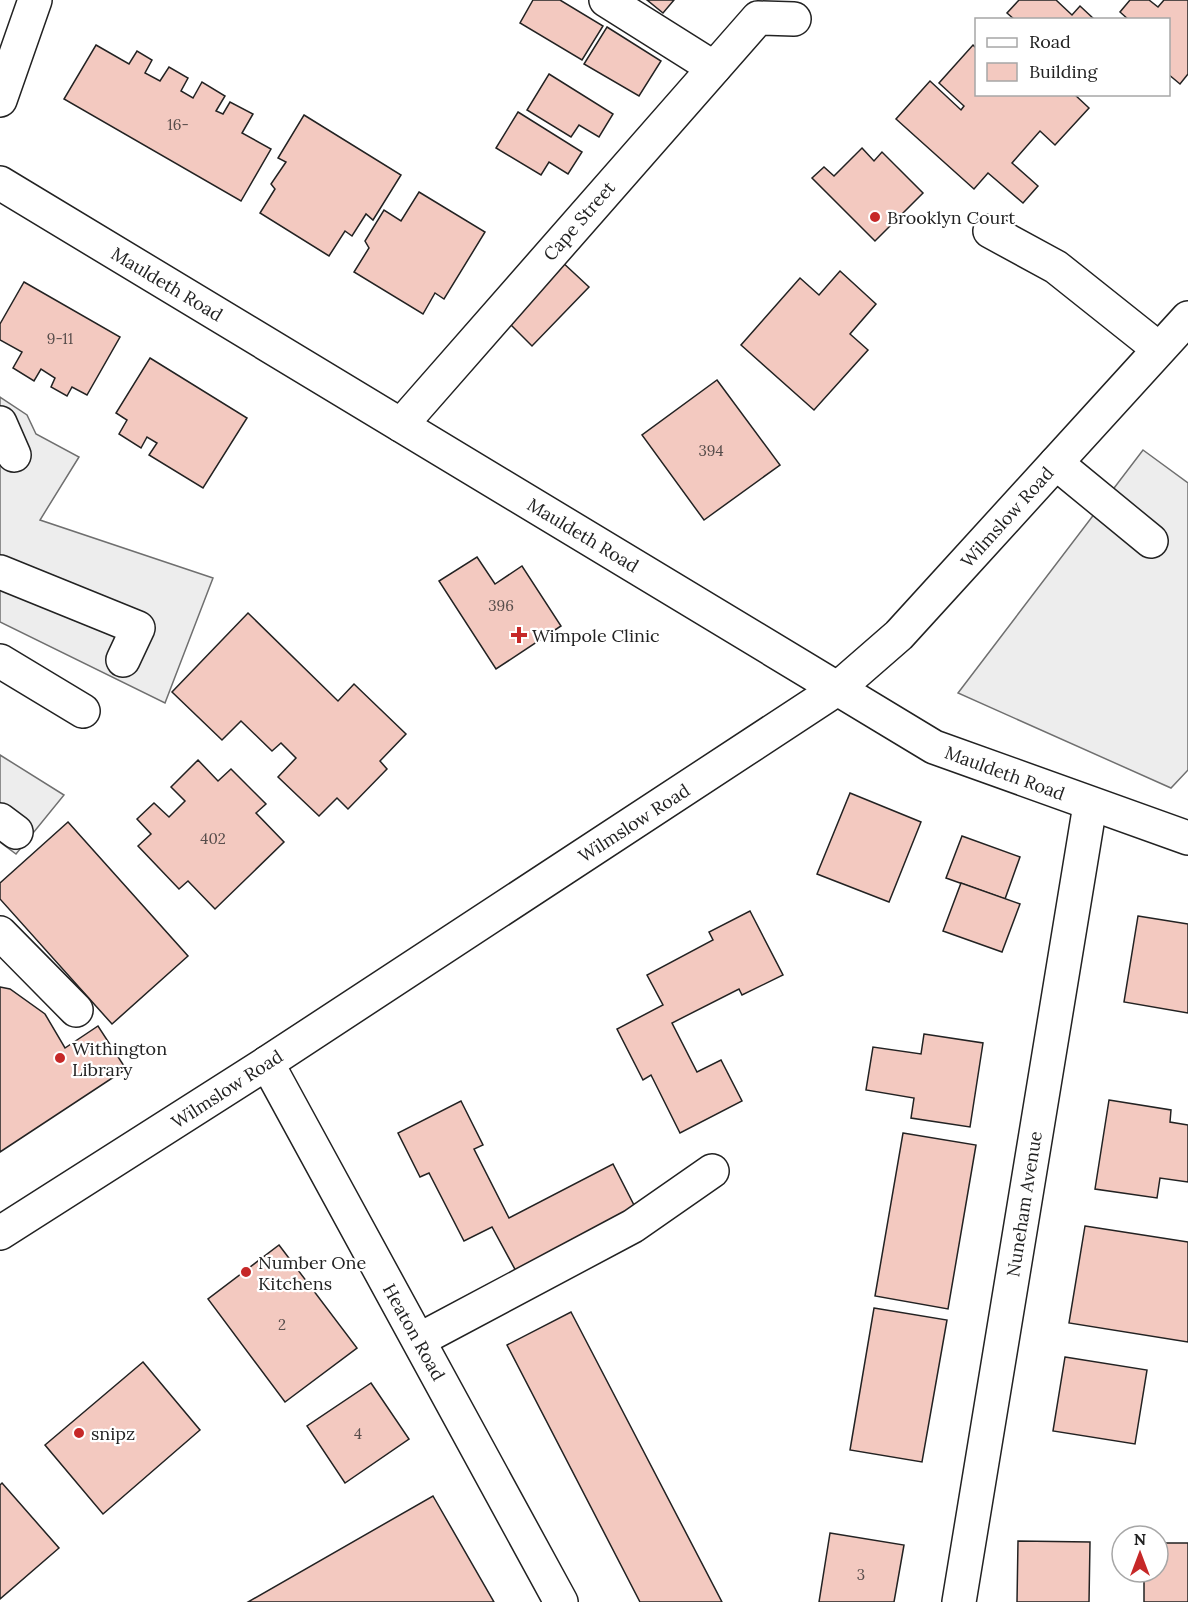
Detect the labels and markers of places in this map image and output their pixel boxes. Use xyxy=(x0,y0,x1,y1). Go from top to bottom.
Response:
place label: Brooklyn Court xyxy=(887,206,1015,229)
marker: Brooklyn Court xyxy=(868,210,882,224)
place label: Wimpole Clinic xyxy=(532,624,660,647)
marker: Wimpole Clinic xyxy=(510,626,528,644)
place label: Withington Library xyxy=(72,1037,167,1081)
marker: Withington Library xyxy=(53,1051,67,1065)
place label: Number One Kitchens xyxy=(258,1251,367,1295)
marker: Number One Kitchens xyxy=(239,1265,253,1279)
place label: snipz xyxy=(91,1422,135,1445)
marker: snipz xyxy=(72,1426,86,1440)

